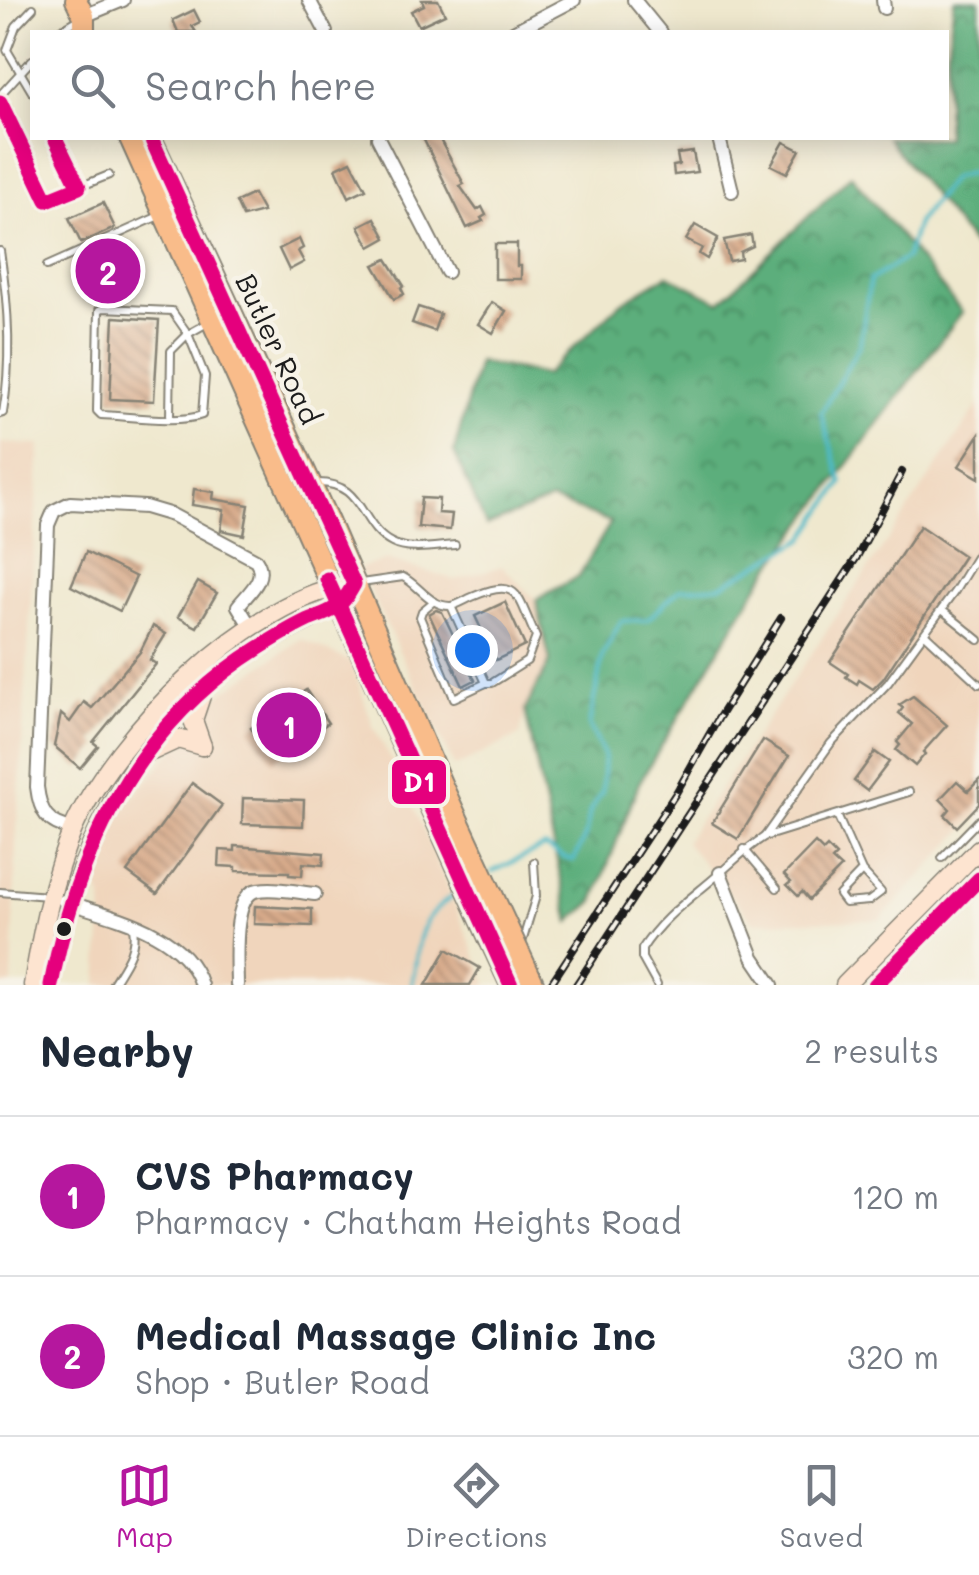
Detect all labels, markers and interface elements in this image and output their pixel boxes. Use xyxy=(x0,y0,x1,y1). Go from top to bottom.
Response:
search box xyxy=(30,30,949,140)
icon: search xyxy=(65,58,120,113)
text: Search here xyxy=(145,60,376,110)
pin: 2 xyxy=(76,234,140,308)
street label: Butler Road xyxy=(228,267,329,430)
your location xyxy=(447,625,498,676)
pin: 1 xyxy=(256,688,322,762)
line badge: D1 xyxy=(390,758,448,806)
text: D1 xyxy=(403,763,435,799)
unlabelled marker xyxy=(54,919,74,939)
text: Nearby xyxy=(40,1023,194,1078)
text: 2 results xyxy=(804,1029,939,1071)
text: CVS Pharmacy xyxy=(135,1150,414,1200)
text: 1 xyxy=(65,1175,80,1217)
text: 120 m xyxy=(851,1175,939,1217)
text: Pharmacy · Chatham Heights Road xyxy=(135,1200,681,1242)
text: Medical Massage Clinic Inc xyxy=(135,1310,656,1360)
text: 2 xyxy=(64,1335,81,1377)
text: 320 m xyxy=(847,1335,939,1377)
text: Shop · Butler Road xyxy=(135,1360,430,1402)
tab: Map xyxy=(116,1458,173,1554)
tab: Directions xyxy=(405,1458,548,1554)
tab: Saved xyxy=(780,1458,863,1554)

